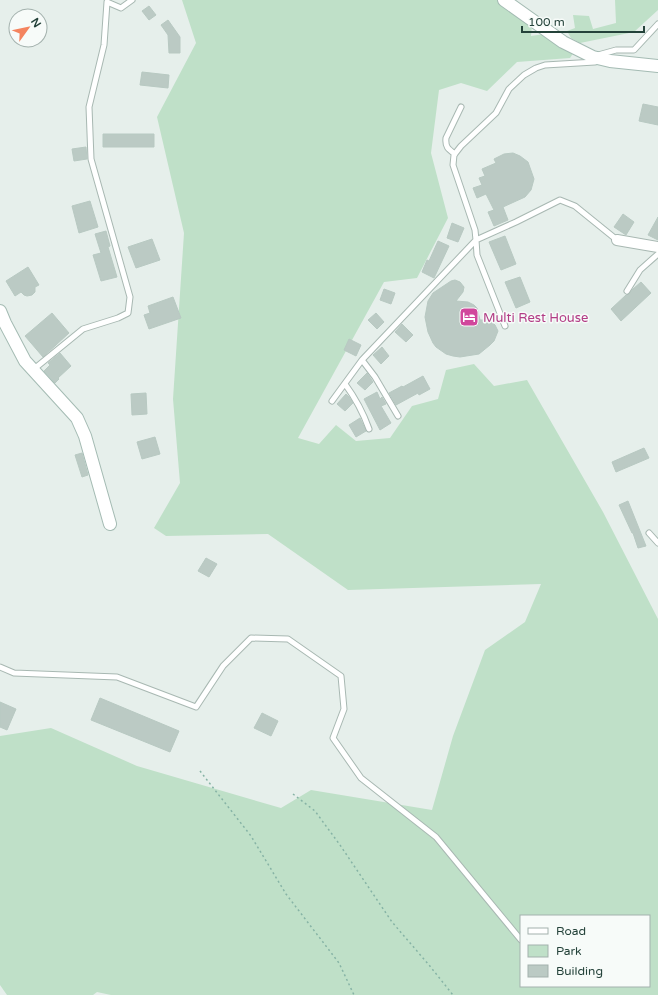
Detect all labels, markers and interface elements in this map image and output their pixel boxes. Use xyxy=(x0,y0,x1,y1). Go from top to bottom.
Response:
north arrow xyxy=(8,8,48,48)
scale bar xyxy=(522,8,644,34)
text: 100 m xyxy=(528,15,565,29)
text: N xyxy=(28,16,44,30)
hotel icon: Multi Rest House xyxy=(458,306,480,328)
place label: Multi Rest House xyxy=(483,310,588,326)
legend xyxy=(520,915,650,987)
text: Road xyxy=(556,924,586,938)
text: Park xyxy=(556,944,582,958)
text: Building xyxy=(556,964,603,978)

